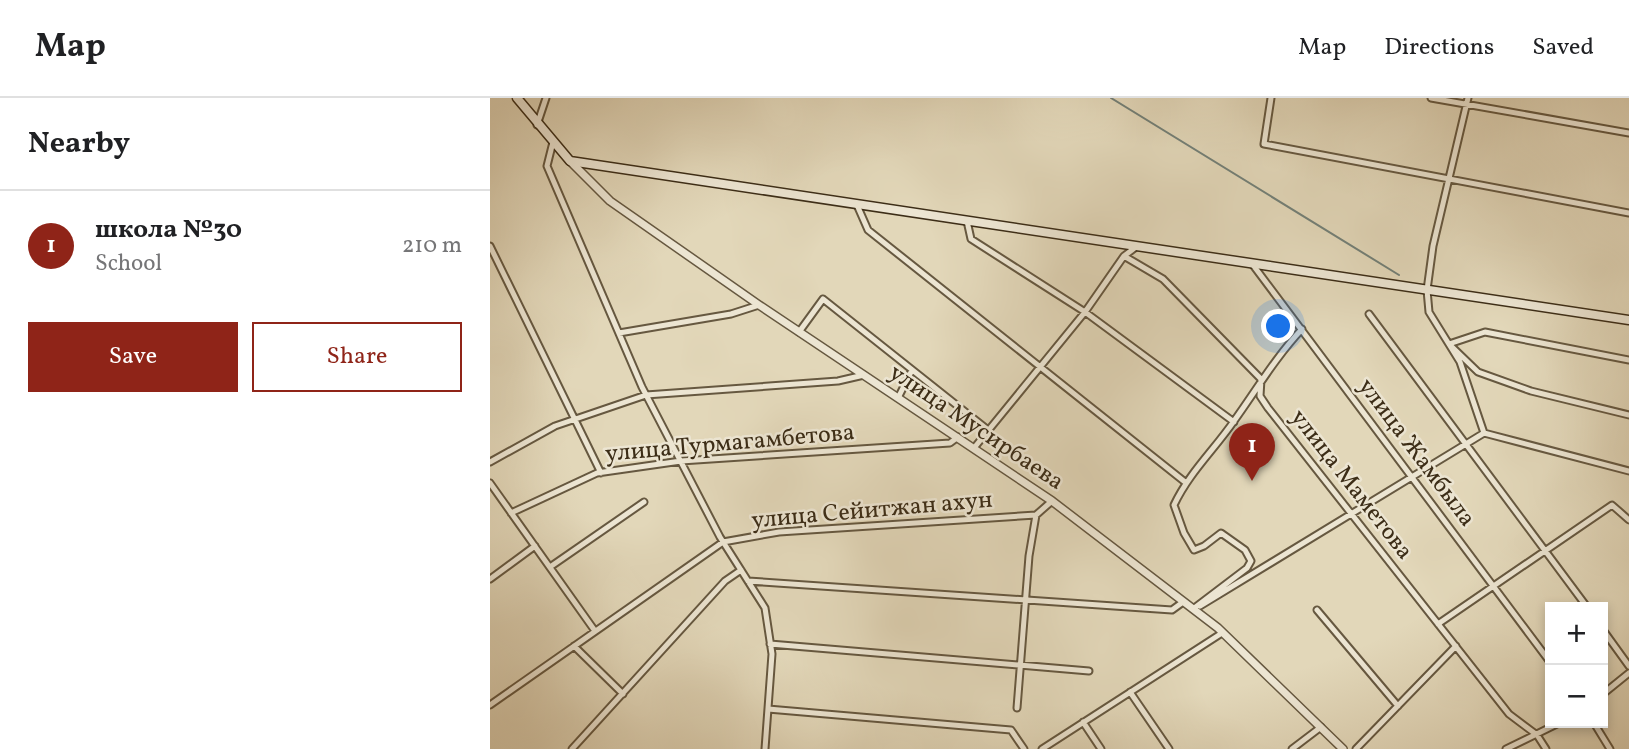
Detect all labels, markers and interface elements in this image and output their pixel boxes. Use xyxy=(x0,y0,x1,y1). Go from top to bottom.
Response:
text: Map xyxy=(35,25,106,71)
text: Map xyxy=(1298,31,1346,65)
text: Directions xyxy=(1384,31,1494,65)
text: Saved xyxy=(1532,31,1594,65)
text: Nearby xyxy=(28,123,130,165)
text: школа №30 xyxy=(95,212,242,248)
text: 1 xyxy=(46,230,56,262)
text: 210 m xyxy=(402,230,462,262)
text: School xyxy=(95,248,162,280)
your location xyxy=(1261,309,1295,343)
button: Save xyxy=(28,322,238,392)
button: Share xyxy=(252,322,462,392)
street label: улица Мусирбаева xyxy=(882,357,1070,499)
street label: улица Жамбыла xyxy=(1349,372,1483,534)
street label: улица Маметова xyxy=(1281,403,1421,567)
street label: улица Турмагамбетова xyxy=(604,416,856,472)
pin: 1 xyxy=(1229,423,1275,481)
street label: улица Сейитжан ахун xyxy=(750,484,994,538)
map controls xyxy=(1545,602,1608,728)
button: + xyxy=(1545,602,1608,665)
button: − xyxy=(1545,665,1608,728)

